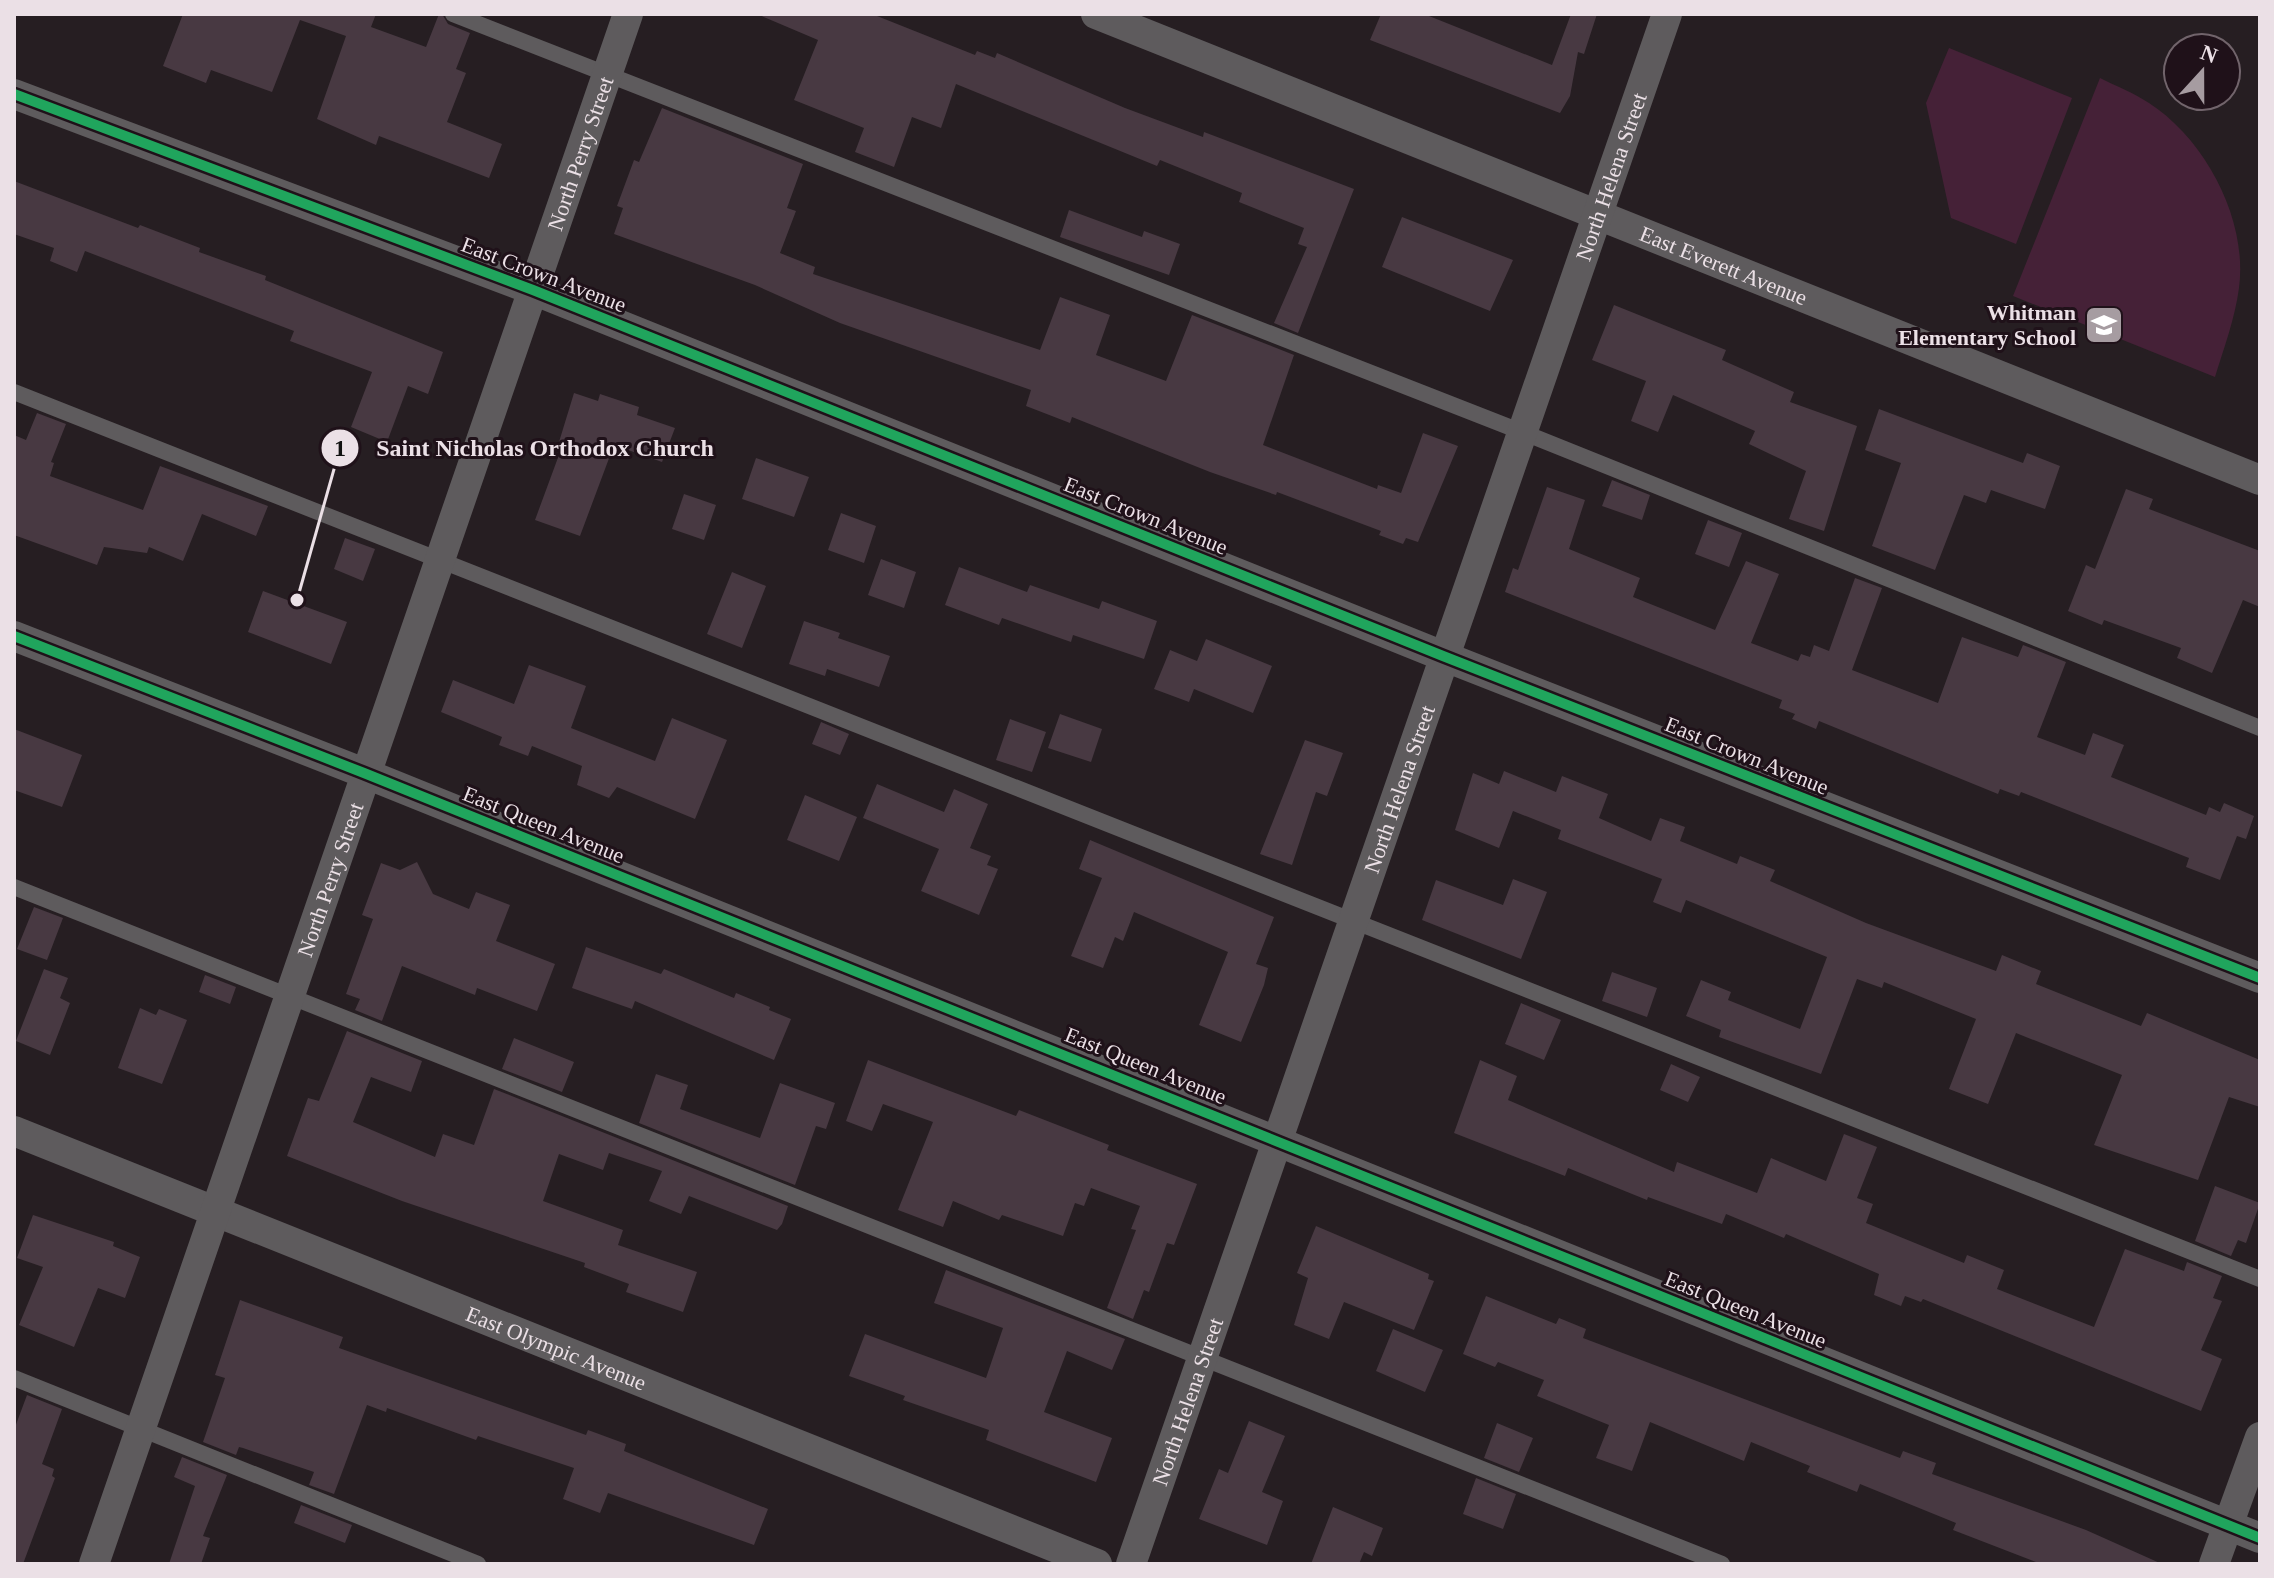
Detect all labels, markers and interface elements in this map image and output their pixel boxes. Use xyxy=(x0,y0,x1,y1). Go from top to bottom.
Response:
north arrow xyxy=(2162,32,2242,112)
text: N xyxy=(2197,39,2221,68)
street label: North Perry Street xyxy=(542,73,619,234)
street label: North Helena Street xyxy=(1571,90,1652,264)
street label: East Everett Avenue xyxy=(1636,221,1811,310)
street label: East Crown Avenue xyxy=(458,232,630,317)
place label: Whitman Elementary School xyxy=(1898,300,2076,350)
school or university icon: Whitman Elementary School xyxy=(2083,304,2125,346)
callout: Saint Nicholas Orthodox Church xyxy=(320,424,730,472)
text: 1 xyxy=(334,435,346,461)
text: Saint Nicholas Orthodox Church xyxy=(376,435,714,461)
street label: East Crown Avenue xyxy=(1060,471,1231,560)
street label: North Helena Street xyxy=(1359,702,1440,876)
street label: East Crown Avenue xyxy=(1661,711,1832,800)
street label: East Queen Avenue xyxy=(459,781,628,868)
street label: North Perry Street xyxy=(292,799,368,960)
street label: East Queen Avenue xyxy=(1061,1022,1230,1109)
street label: East Queen Avenue xyxy=(1661,1266,1830,1353)
street label: East Olympic Avenue xyxy=(463,1301,650,1395)
street label: North Helena Street xyxy=(1147,1314,1228,1489)

